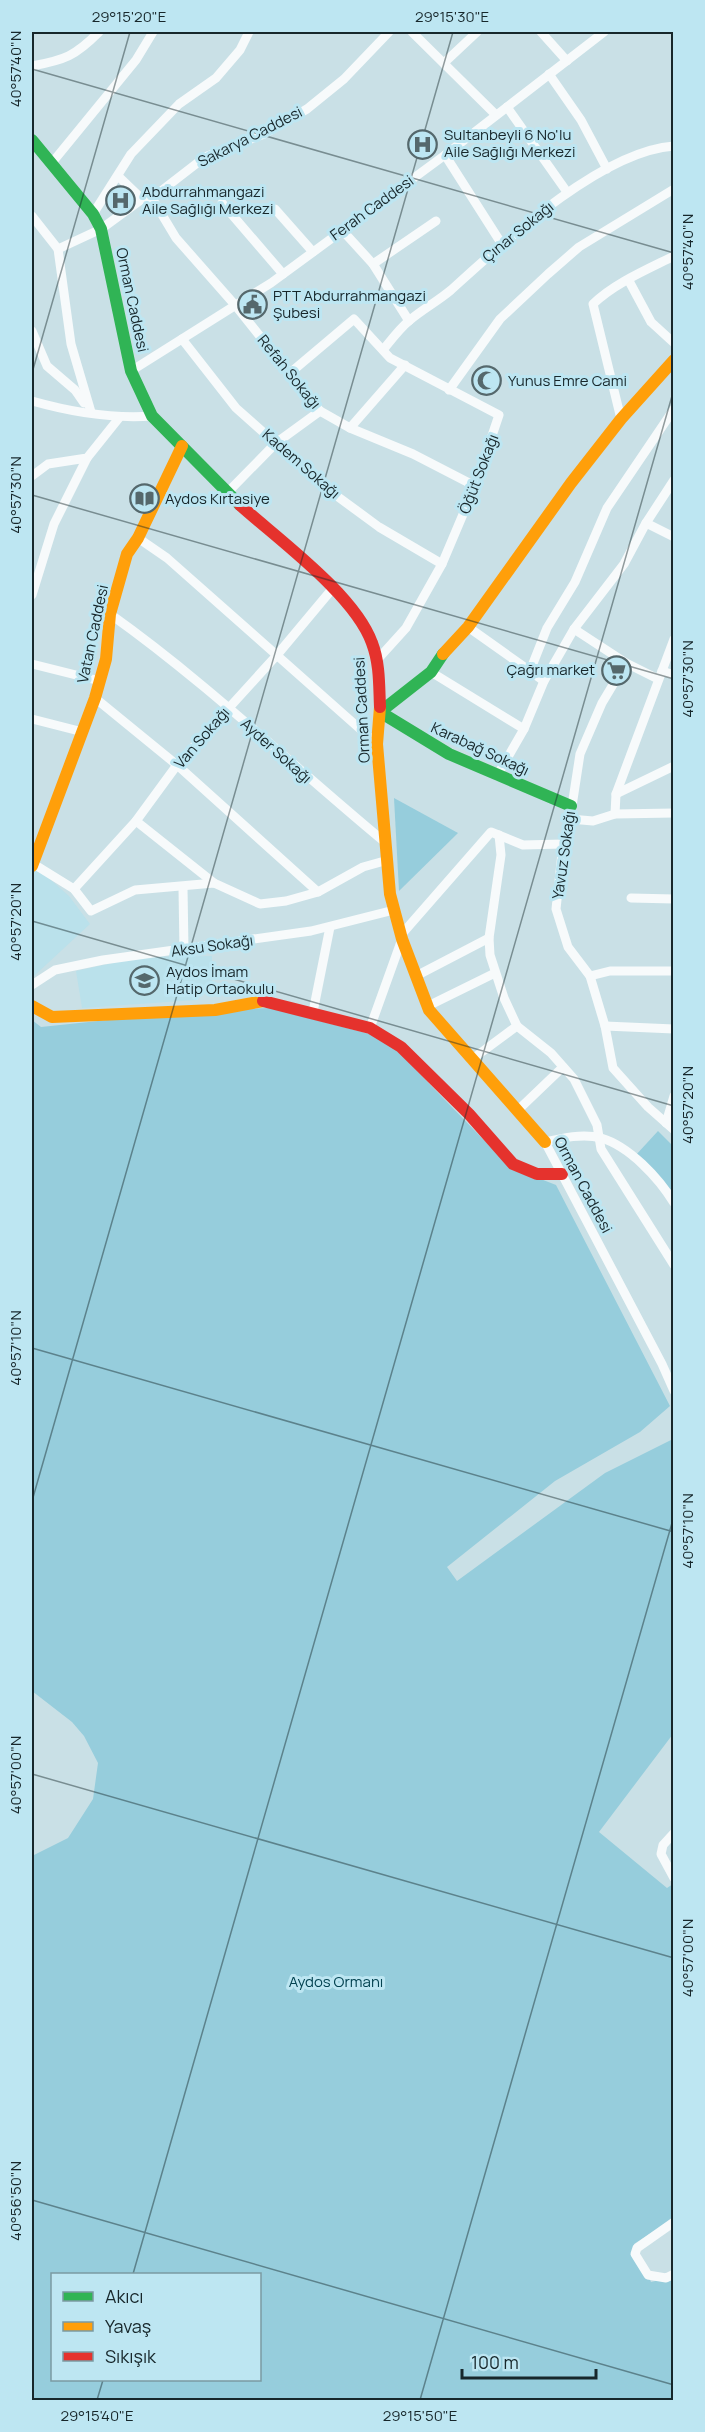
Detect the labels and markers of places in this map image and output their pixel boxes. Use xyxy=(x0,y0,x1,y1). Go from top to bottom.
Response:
place label: Sultanbeyli 6 No'lu Aile Sağlığı Merkezi xyxy=(444,124,575,162)
hospital icon: Sultanbeyli 6 No'lu Aile Sağlığı Merkezi xyxy=(407,128,439,160)
place label: Abdurrahmangazi Aile Sağlığı Merkezi xyxy=(142,181,273,219)
hospital icon: Abdurrahmangazi Aile Sağlığı Merkezi xyxy=(105,185,137,217)
place label: PTT Abdurrahmangazi Şubesi xyxy=(273,285,426,323)
public building icon: PTT Abdurrahmangazi Şubesi xyxy=(236,289,268,321)
mosque icon: Yunus Emre Cami xyxy=(471,365,503,397)
place label: Yunus Emre Cami xyxy=(508,370,627,391)
library icon: Aydos Kırtasiye xyxy=(128,483,160,515)
place label: Aydos Kırtasiye xyxy=(165,488,270,509)
supermarket icon: Çağrı market xyxy=(600,654,632,686)
place label: Çağrı market xyxy=(507,659,595,680)
place label: Aydos İmam Hatip Ortaokulu xyxy=(166,961,274,999)
school or university icon: Aydos İmam Hatip Ortaokulu xyxy=(129,965,161,997)

